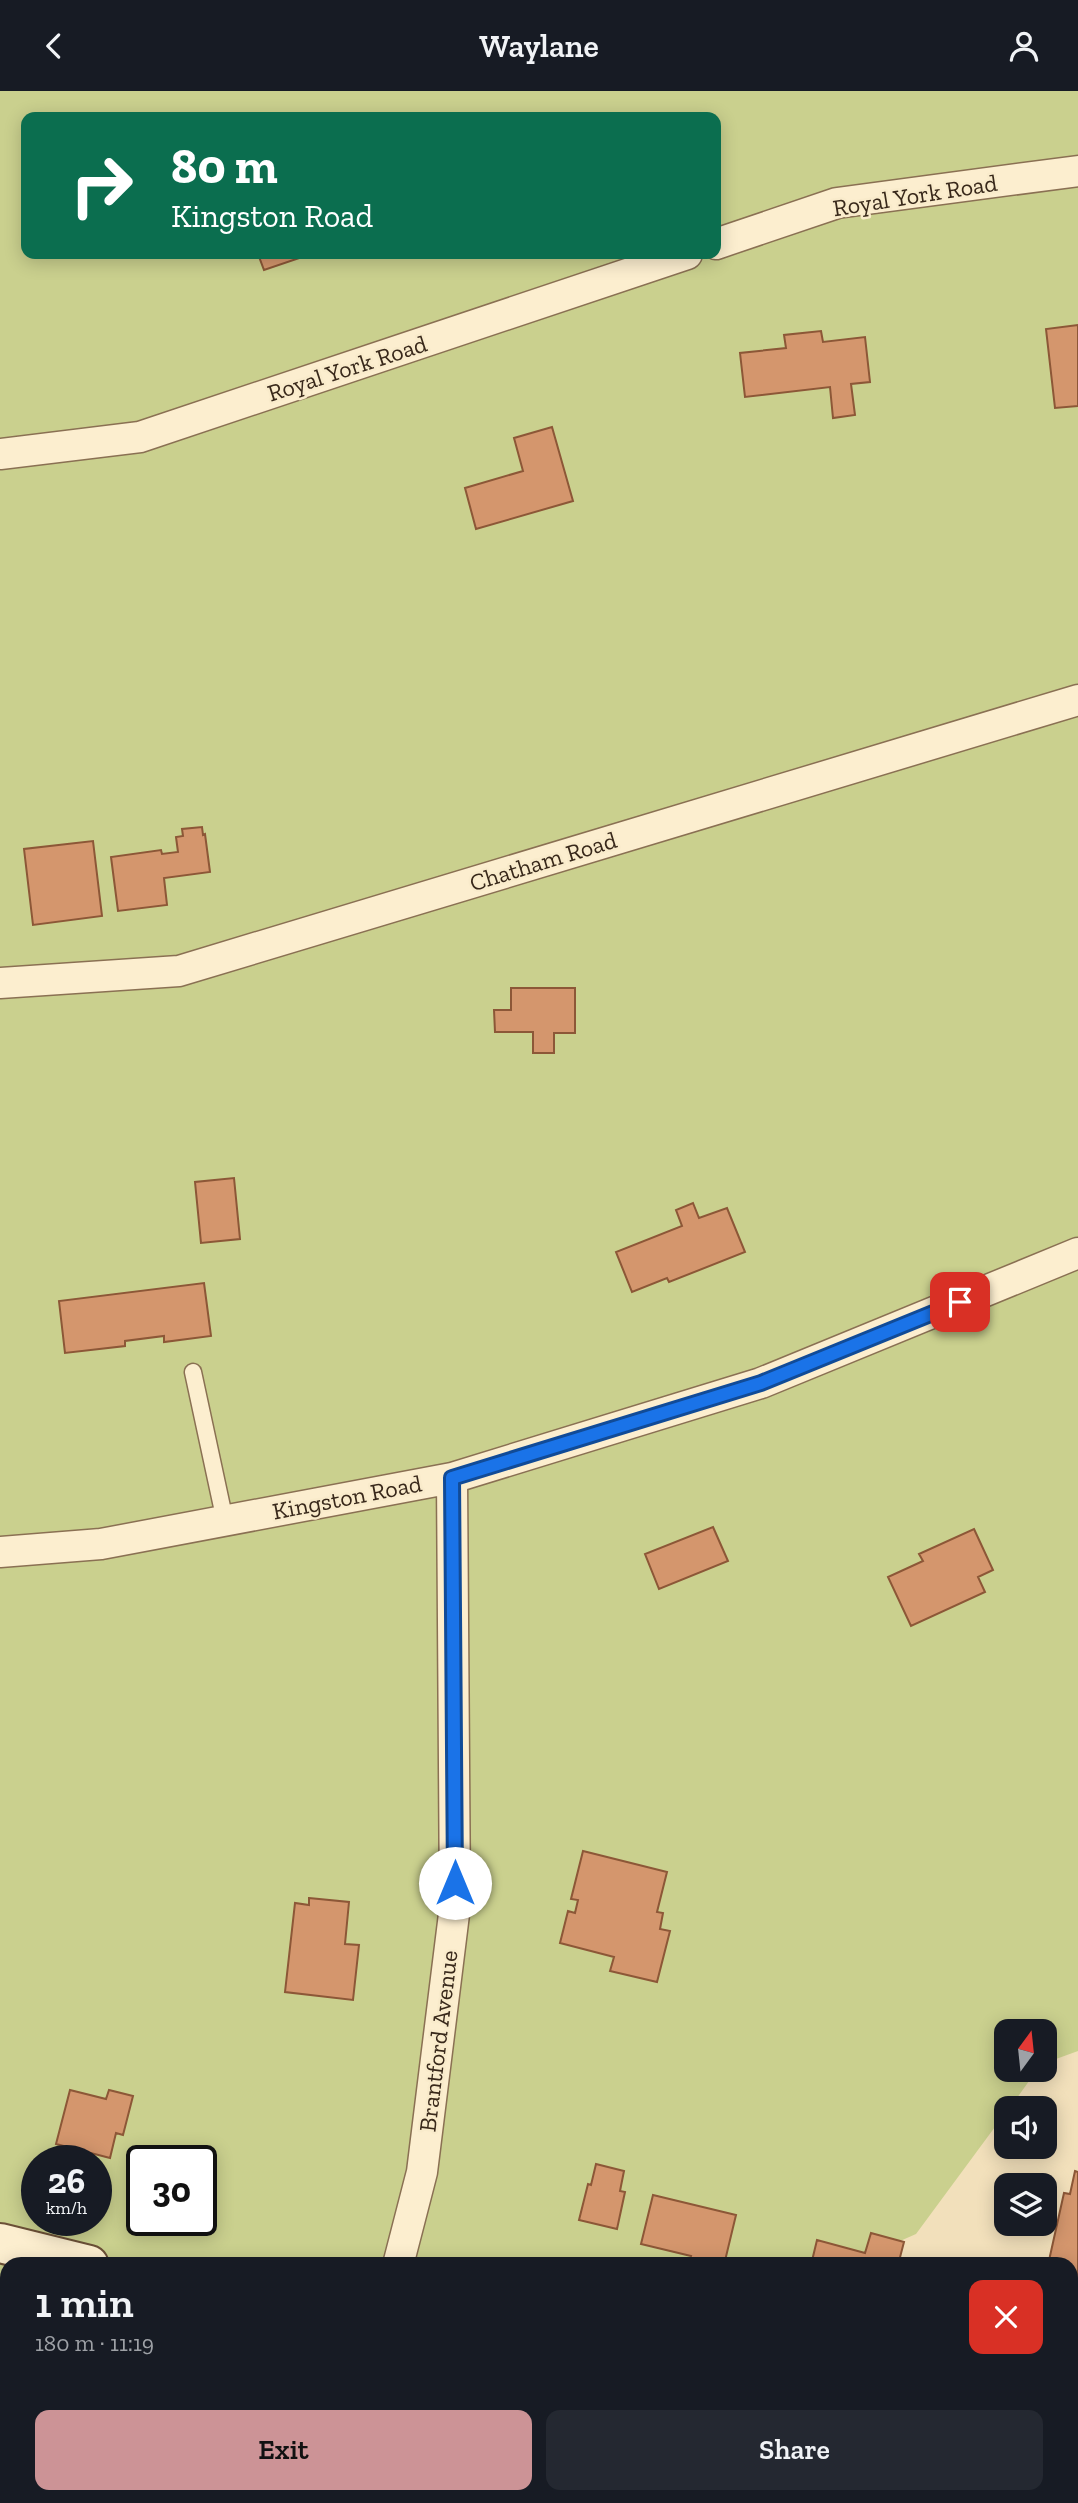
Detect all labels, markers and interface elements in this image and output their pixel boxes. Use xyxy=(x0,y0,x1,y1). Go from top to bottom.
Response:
icon: back xyxy=(35,27,73,65)
text: Waylane xyxy=(479,27,599,65)
icon: person xyxy=(1005,27,1043,65)
text: 80 m xyxy=(171,137,278,196)
icon: right xyxy=(56,140,147,231)
street label: Royal York Road xyxy=(831,168,999,222)
text: Kingston Road xyxy=(171,197,373,235)
street label: Royal York Road xyxy=(264,329,430,407)
street label: Chatham Road xyxy=(466,825,620,897)
pin xyxy=(930,1272,990,1332)
icon: arrive xyxy=(941,1283,979,1321)
street label: Kingston Road xyxy=(270,1468,424,1526)
position arrow xyxy=(418,1846,492,1920)
street label: Brantford Avenue xyxy=(412,1949,464,2133)
north arrow xyxy=(994,2019,1057,2083)
map controls xyxy=(994,2019,1057,2236)
button: sound xyxy=(994,2096,1057,2159)
speed limit sign: 30 xyxy=(126,2145,217,2236)
text: 26 xyxy=(48,2160,85,2202)
button: layers xyxy=(994,2173,1057,2236)
text: km/h xyxy=(46,2197,87,2219)
text: 1 min xyxy=(35,2277,134,2328)
button: close xyxy=(969,2280,1043,2354)
text: 180 m · 11:19 xyxy=(35,2329,154,2357)
button: Exit xyxy=(35,2410,532,2490)
button: Share xyxy=(546,2410,1043,2490)

